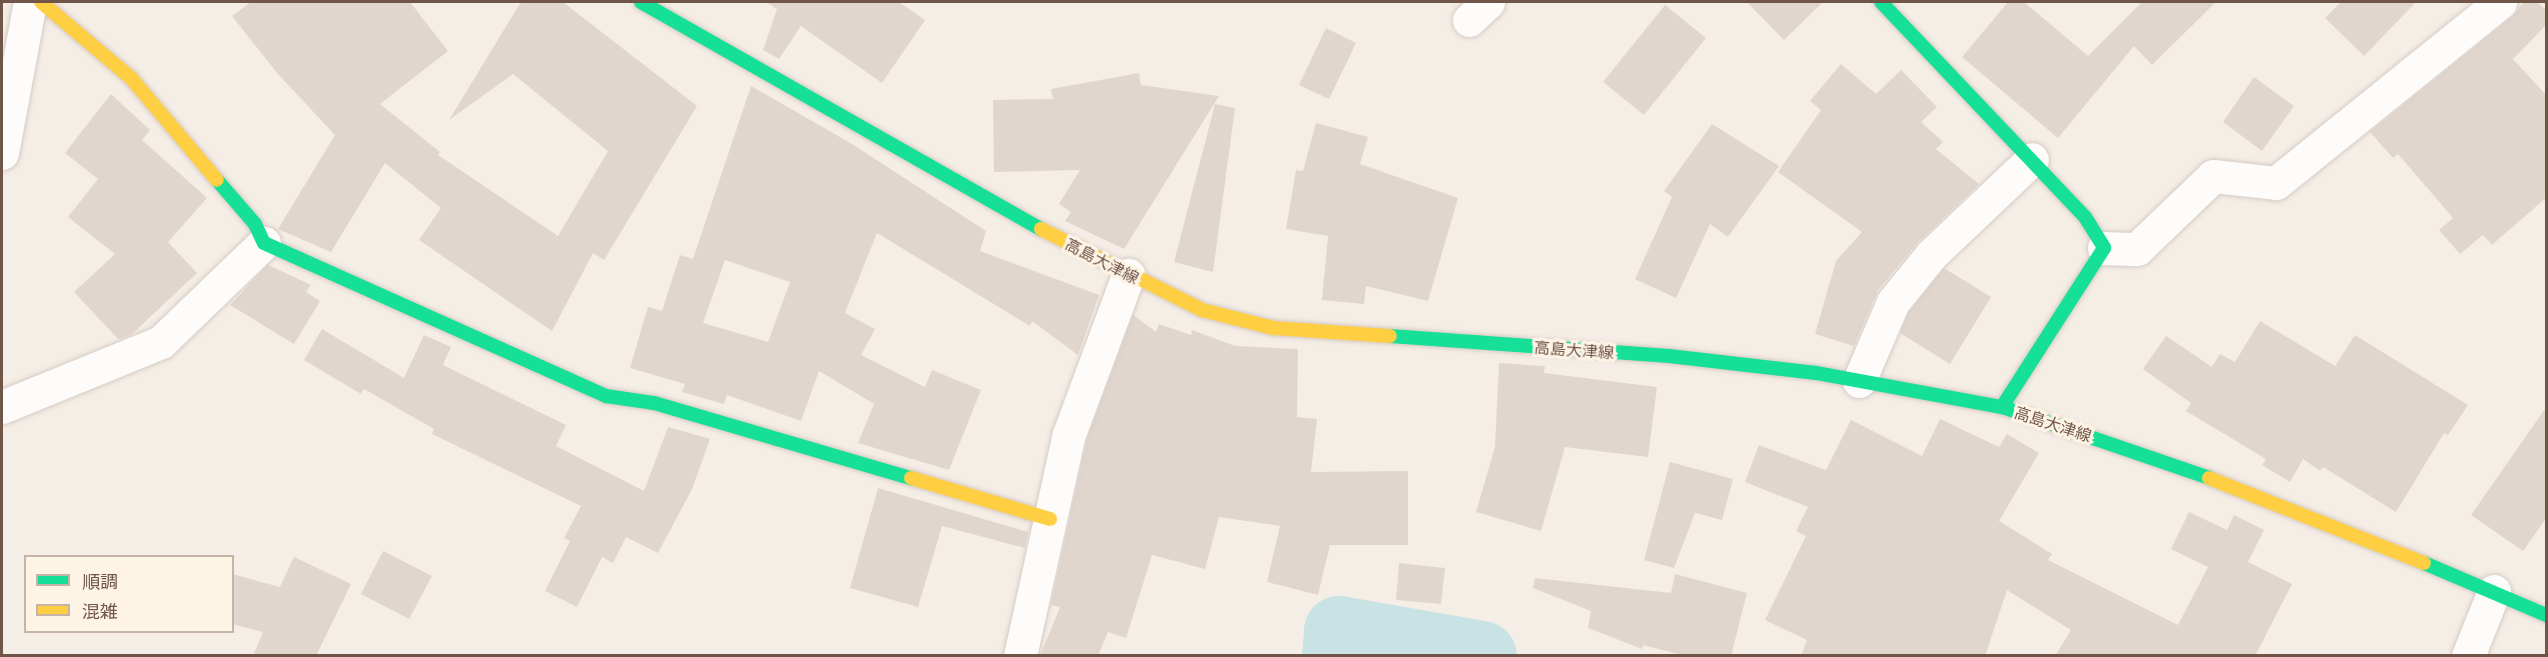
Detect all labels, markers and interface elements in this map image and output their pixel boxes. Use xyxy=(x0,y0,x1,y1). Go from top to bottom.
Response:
street label: 高島大津線 xyxy=(1062,234,1142,288)
street label: 高島大津線 xyxy=(1533,338,1615,362)
street label: 高島大津線 xyxy=(2012,403,2094,445)
legend xyxy=(24,555,234,633)
text: 順調 xyxy=(82,570,118,592)
text: 混雑 xyxy=(82,600,118,622)

